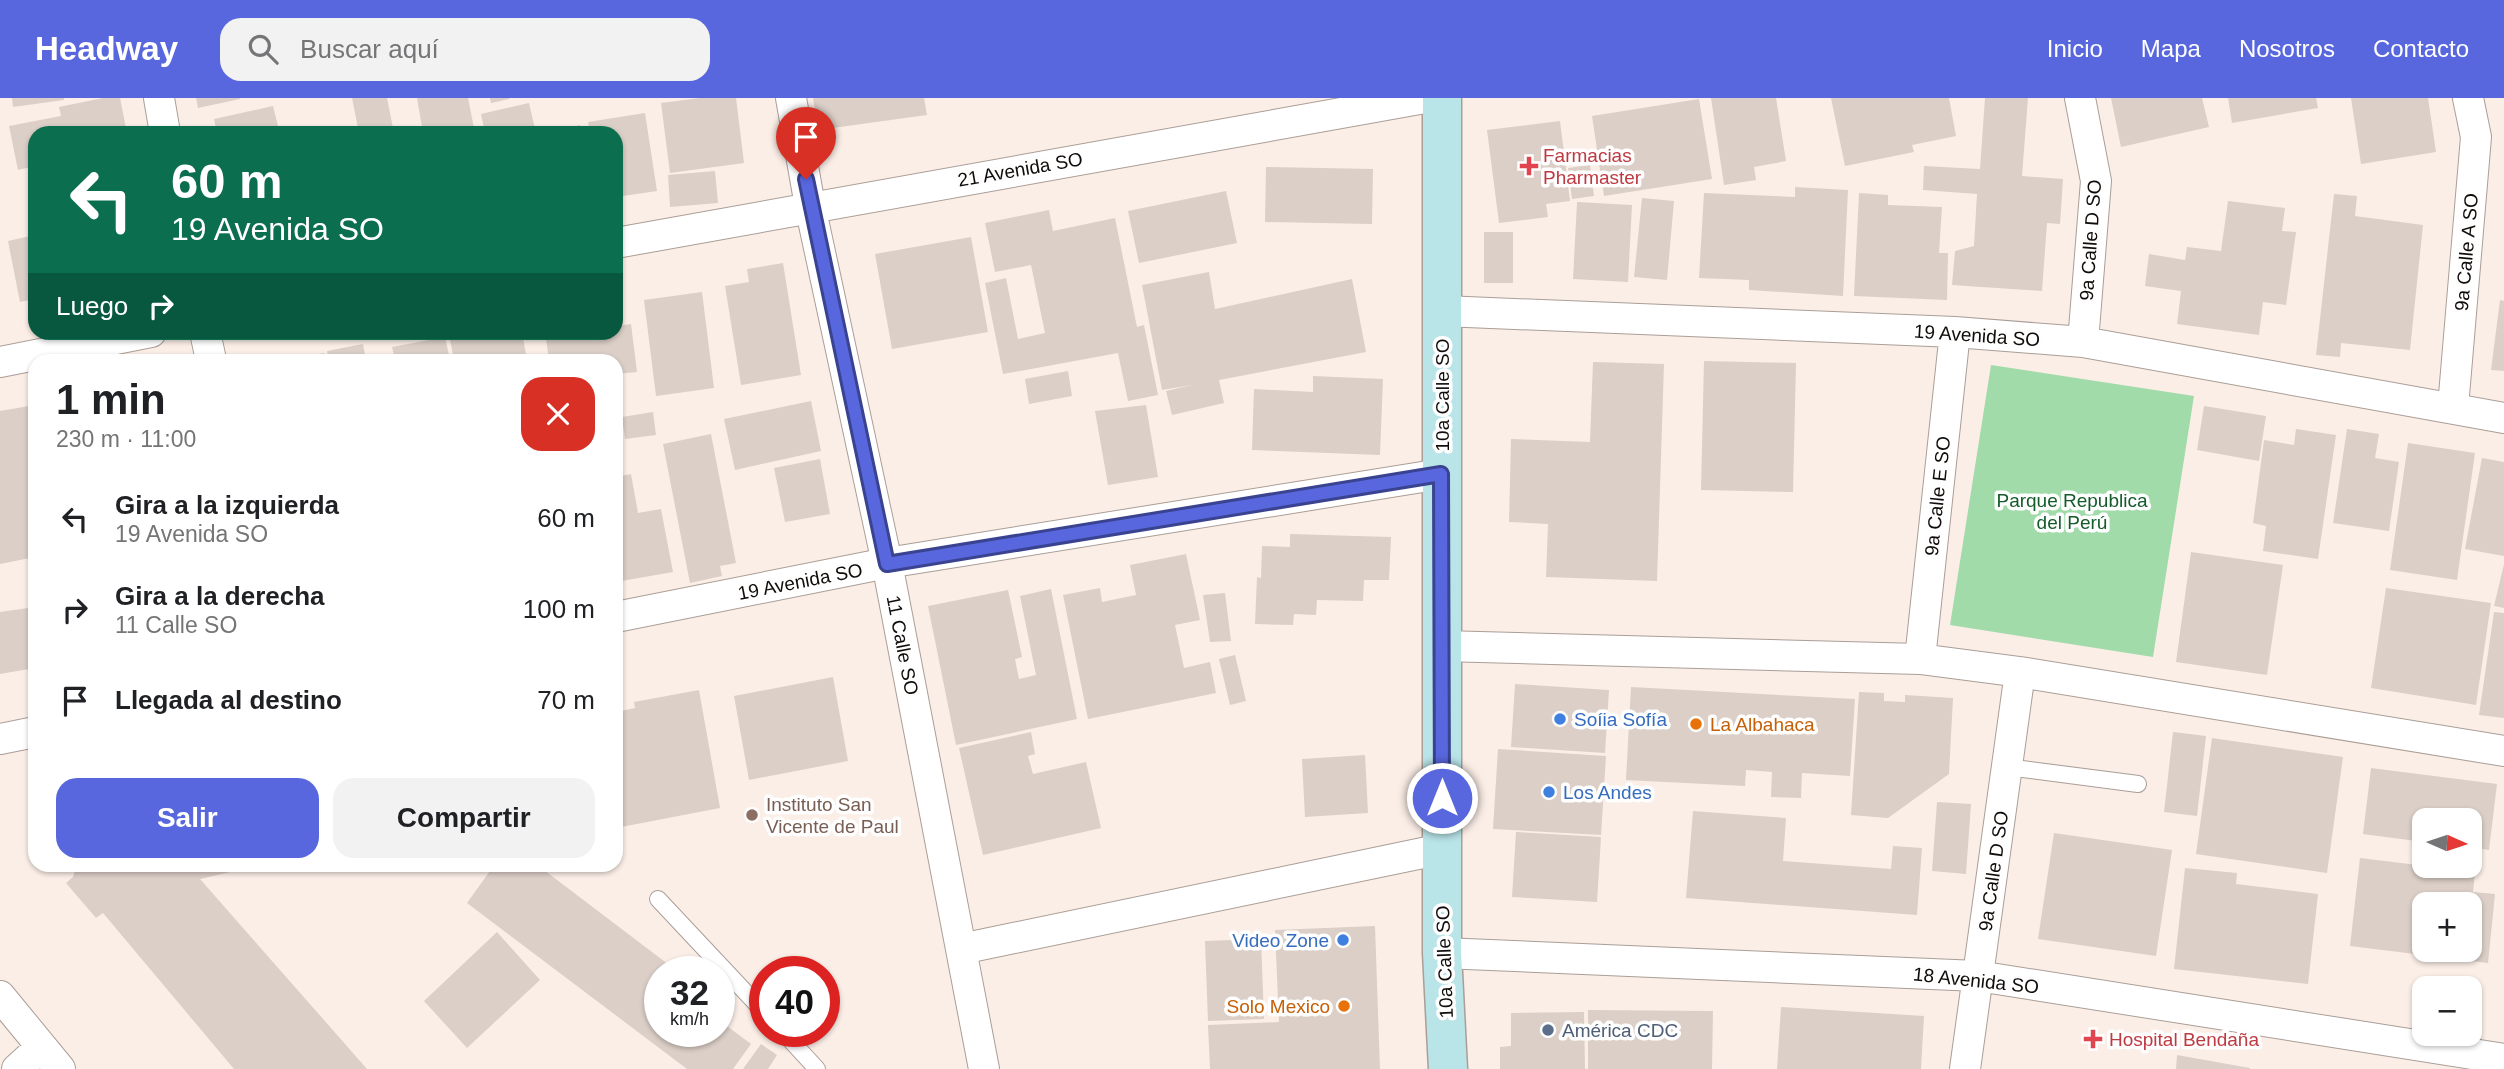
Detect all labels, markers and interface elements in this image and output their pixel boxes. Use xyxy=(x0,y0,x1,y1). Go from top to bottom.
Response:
search box xyxy=(220,18,710,81)
text: Headway xyxy=(35,30,178,67)
icon: search xyxy=(244,30,282,68)
text: Buscar aquí xyxy=(300,34,439,64)
text: Inicio xyxy=(2047,35,2103,62)
text: Mapa xyxy=(2141,35,2201,62)
text: Nosotros xyxy=(2239,35,2335,62)
text: Contacto xyxy=(2373,35,2469,62)
pin xyxy=(776,107,836,179)
icon: arrive xyxy=(787,118,825,156)
place label: Farmacias Pharmaster xyxy=(1543,145,1642,188)
street label: 21 Avenida SO xyxy=(956,148,1084,191)
icon: left xyxy=(56,154,147,245)
text: 60 m xyxy=(171,154,283,208)
marker: Farmacias Pharmaster xyxy=(1521,158,1537,174)
street label: 9a Calle D SO xyxy=(2076,179,2105,301)
street label: 9a Calle A SO xyxy=(2451,192,2482,312)
text: 19 Avenida SO xyxy=(171,211,384,247)
icon: right xyxy=(142,287,180,325)
text: Luego xyxy=(56,291,128,321)
street label: 19 Avenida SO xyxy=(1913,321,2041,350)
street label: 10a Calle SO xyxy=(1432,338,1453,452)
text: 1 min xyxy=(56,376,166,423)
button: close xyxy=(521,377,595,451)
text: 230 m · 11:00 xyxy=(56,426,196,452)
street label: 9a Calle E SO xyxy=(1921,435,1954,557)
text: Gira a la izquierda xyxy=(115,490,339,520)
park label: Parque Republica del Perú xyxy=(1996,490,2148,533)
icon: left xyxy=(56,500,94,538)
text: 60 m xyxy=(537,503,595,533)
text: 19 Avenida SO xyxy=(115,521,268,547)
street label: 19 Avenida SO xyxy=(736,559,864,604)
text: Gira a la derecha xyxy=(115,581,325,611)
icon: right xyxy=(56,591,94,629)
text: 100 m xyxy=(523,594,595,624)
street label: 11 Calle SO xyxy=(883,594,922,697)
text: 11 Calle SO xyxy=(115,612,237,638)
icon: arrive xyxy=(56,682,94,720)
text: Llegada al destino xyxy=(115,685,342,715)
text: 70 m xyxy=(537,685,595,715)
place label: Soíia Sofía xyxy=(1574,709,1667,730)
marker: Soíia Sofía xyxy=(1552,711,1568,727)
place label: La Albahaca xyxy=(1710,714,1815,735)
marker: La Albahaca xyxy=(1688,716,1704,732)
position arrow xyxy=(1405,761,1479,835)
button: Salir xyxy=(56,778,319,858)
button: Compartir xyxy=(333,778,595,858)
place label: Los Andes xyxy=(1563,782,1652,803)
marker: Los Andes xyxy=(1541,784,1557,800)
place label: Instituto San Vicente de Paul xyxy=(766,794,899,837)
marker: Instituto San Vicente de Paul xyxy=(744,807,760,823)
north arrow xyxy=(2412,808,2482,878)
map controls xyxy=(2412,808,2482,1046)
street label: 9a Calle D SO xyxy=(1975,809,2012,933)
button: + xyxy=(2412,892,2482,962)
street label: 10a Calle SO xyxy=(1432,905,1457,1019)
place label: Video Zone xyxy=(1232,930,1329,951)
marker: Video Zone xyxy=(1335,932,1351,948)
speed limit sign: 40 xyxy=(749,956,840,1047)
street label: 18 Avenida SO xyxy=(1912,963,2040,998)
text: 32 xyxy=(670,973,709,1012)
button: − xyxy=(2412,976,2482,1046)
place label: Solo Mexico xyxy=(1227,996,1330,1017)
marker: Solo Mexico xyxy=(1336,998,1352,1014)
text: km/h xyxy=(670,1009,709,1029)
place label: América CDC xyxy=(1562,1020,1678,1041)
marker: América CDC xyxy=(1540,1022,1556,1038)
marker: Hospital Bendaña xyxy=(2083,1029,2103,1049)
place label: Hospital Bendaña xyxy=(2109,1029,2259,1050)

